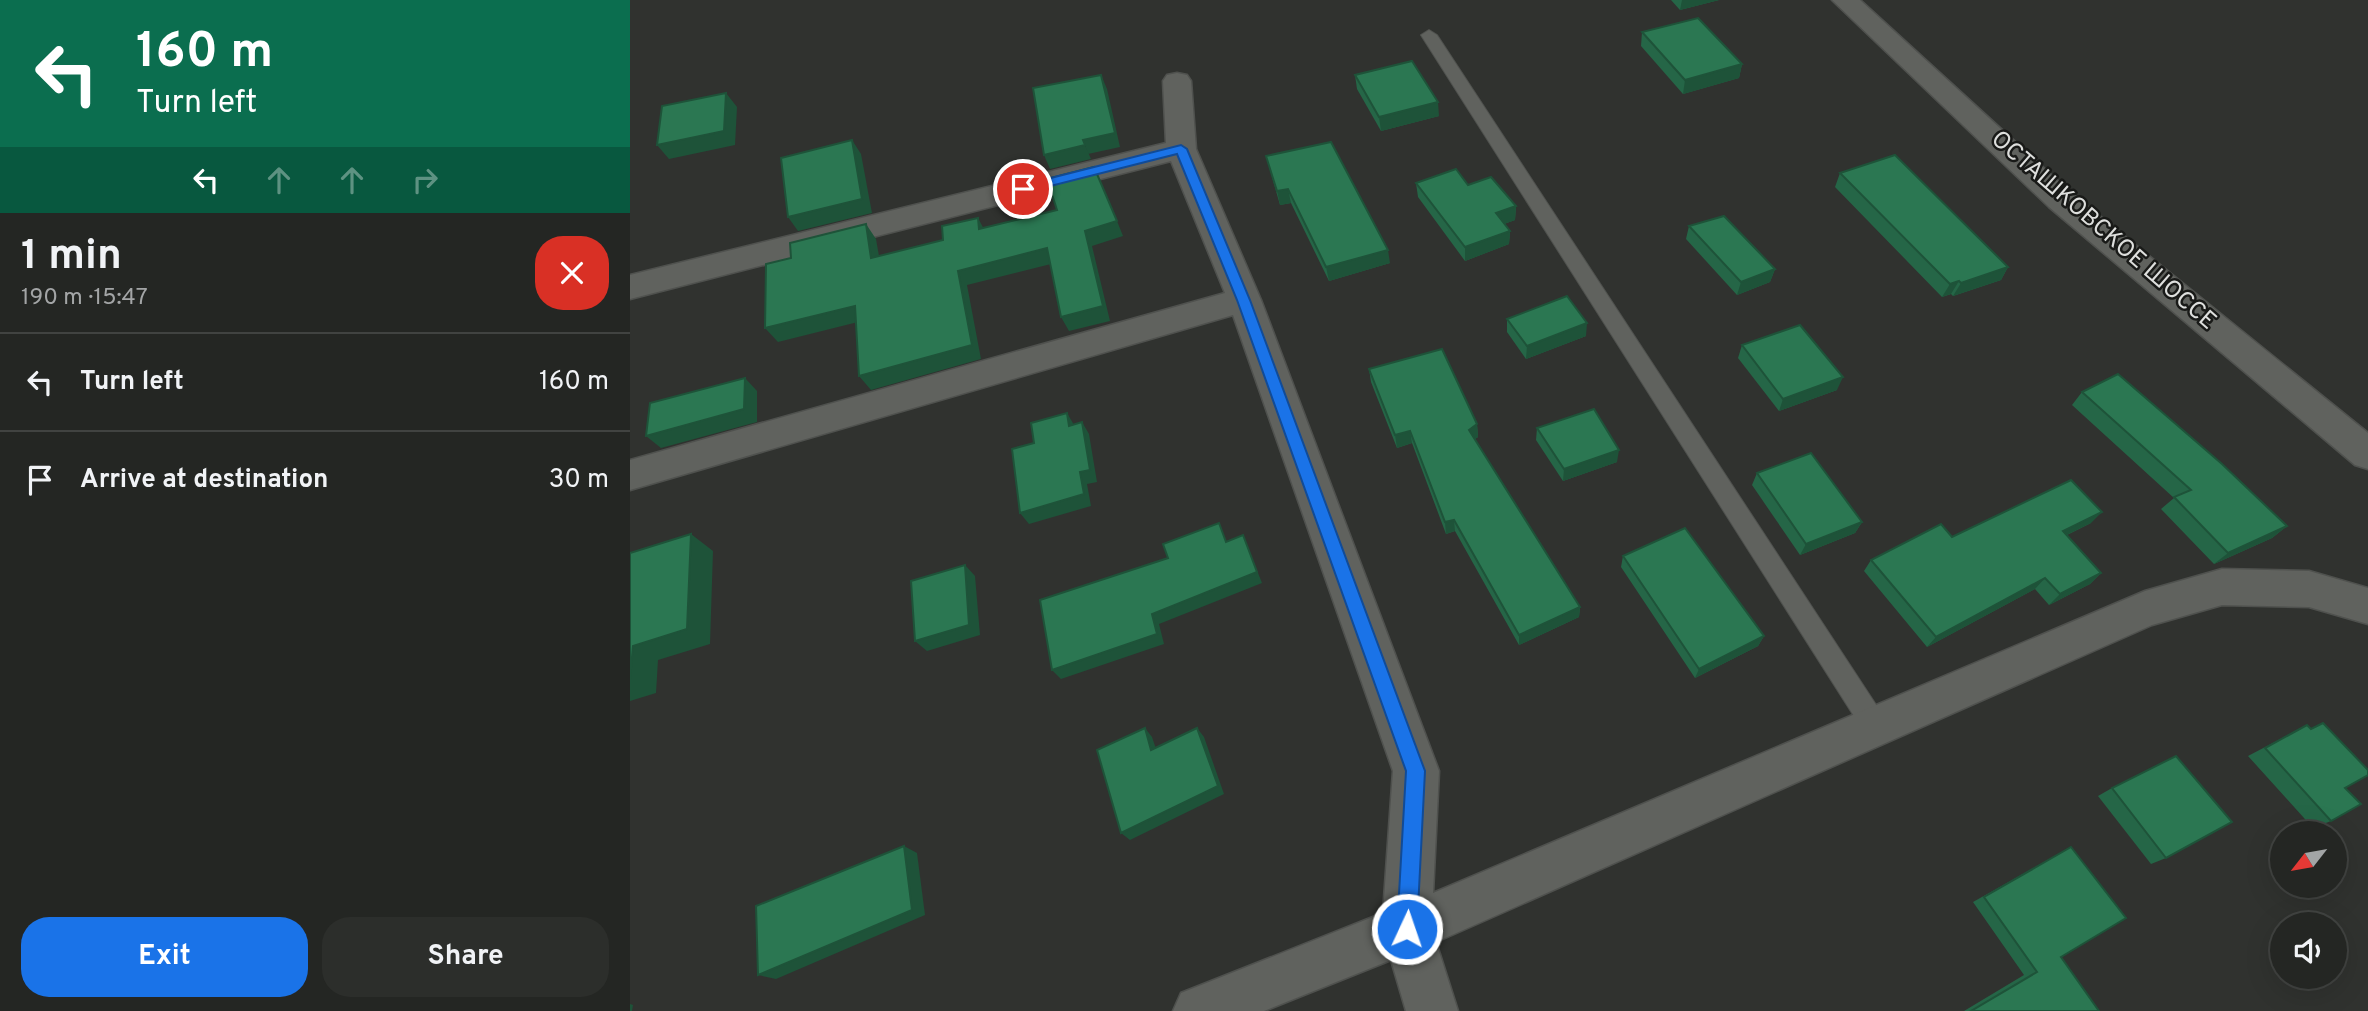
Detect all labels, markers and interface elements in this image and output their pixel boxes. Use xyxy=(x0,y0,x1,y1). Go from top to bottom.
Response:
text: 160 m xyxy=(136,23,273,85)
icon: left xyxy=(21,28,112,119)
text: Turn left xyxy=(136,84,257,124)
street label: ОСТАШКОВСКОЕ ШОССЕ xyxy=(1984,125,2222,337)
pin xyxy=(993,159,1053,219)
icon: left xyxy=(187,161,225,199)
icon: ahead xyxy=(260,161,298,199)
icon: ahead xyxy=(333,161,371,199)
icon: right xyxy=(406,161,444,199)
icon: arrive xyxy=(1004,170,1042,208)
text: 1 min xyxy=(21,231,122,284)
button: close xyxy=(535,236,609,310)
text: 190 m · 15:47 xyxy=(21,284,148,313)
icon: left xyxy=(21,363,59,401)
text: Turn left xyxy=(80,366,184,399)
text: 160 m xyxy=(539,366,609,399)
icon: arrive xyxy=(21,461,59,499)
text: Arrive at destination xyxy=(80,464,328,497)
text: 30 m xyxy=(549,464,609,497)
north arrow xyxy=(2270,821,2347,898)
map controls xyxy=(2270,821,2347,989)
position arrow xyxy=(1370,892,1444,966)
button: sound xyxy=(2270,912,2347,989)
button: Exit xyxy=(21,917,308,997)
button: Share xyxy=(322,917,609,997)

